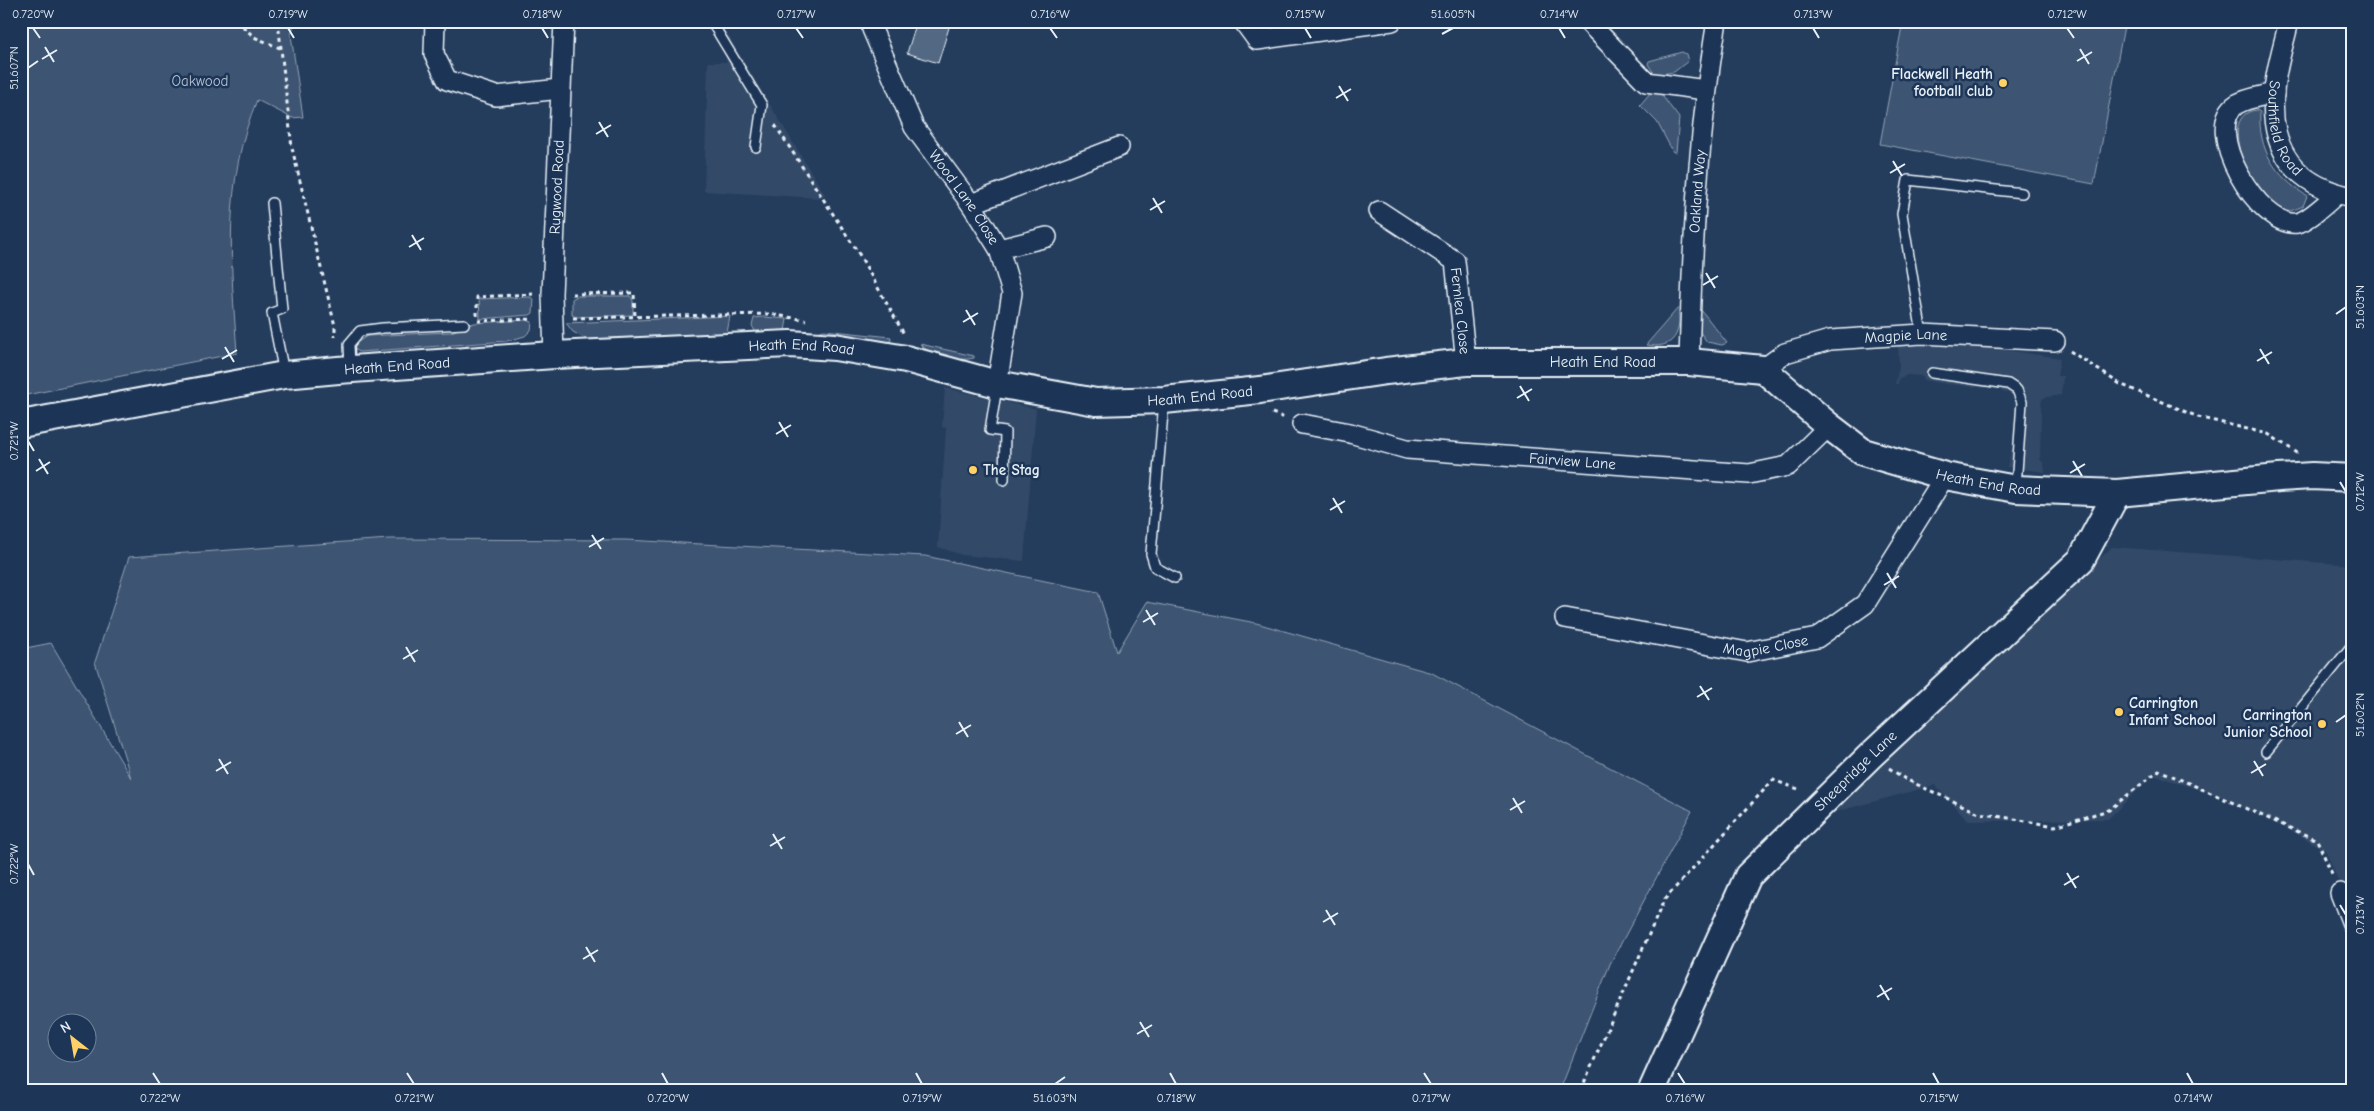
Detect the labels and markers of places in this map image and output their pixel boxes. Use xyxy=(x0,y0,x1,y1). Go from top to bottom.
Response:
place label: Flackwell Heath football club xyxy=(1891,65,1993,100)
marker: Flackwell Heath football club xyxy=(1997,77,2009,89)
place label: The Stag xyxy=(983,461,1040,479)
marker: The Stag xyxy=(967,464,979,476)
place label: Carrington Infant School xyxy=(2129,694,2216,729)
marker: Carrington Infant School xyxy=(2113,706,2125,718)
place label: Carrington Junior School xyxy=(2224,706,2312,741)
marker: Carrington Junior School xyxy=(2316,718,2328,730)

